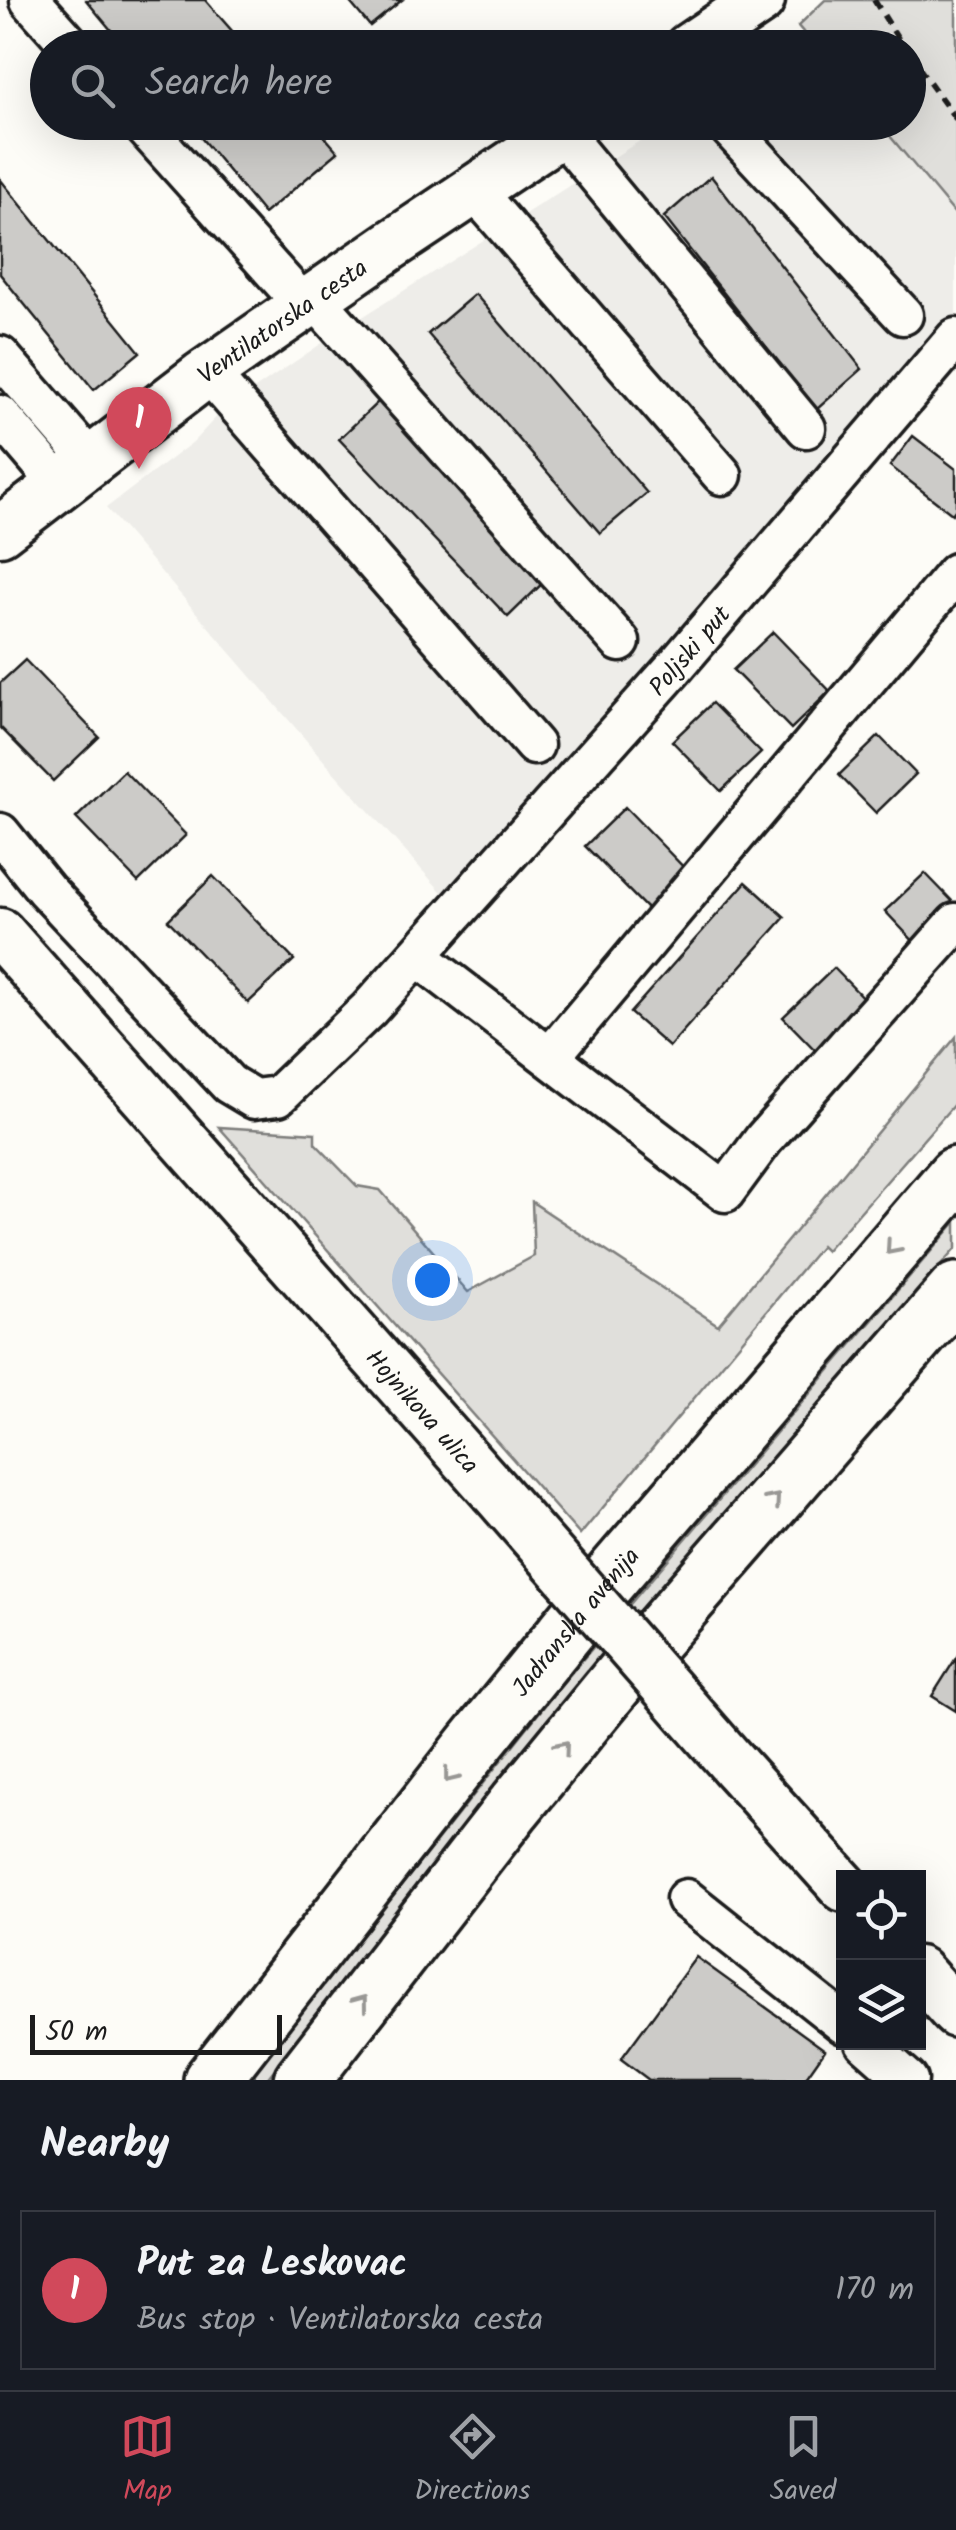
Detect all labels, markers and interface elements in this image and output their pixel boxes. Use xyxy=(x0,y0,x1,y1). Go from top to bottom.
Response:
search box xyxy=(30,30,926,140)
text: Search here xyxy=(145,55,332,115)
icon: search xyxy=(65,58,120,113)
street label: Ventilatorska cesta xyxy=(190,249,377,395)
pin: 1 xyxy=(106,386,172,469)
street label: Poljski put xyxy=(640,597,742,706)
one-way arrow xyxy=(885,1237,903,1255)
your location xyxy=(407,1255,458,1306)
street label: Hojnikova ulica xyxy=(355,1340,488,1484)
one-way arrow xyxy=(762,1494,780,1512)
street label: Jadranska avenija xyxy=(503,1539,651,1706)
one-way arrow xyxy=(551,1741,569,1759)
one-way arrow xyxy=(444,1764,461,1782)
map controls xyxy=(836,1870,926,2050)
button: locate xyxy=(836,1870,926,1960)
button: layers xyxy=(836,1960,926,2050)
one-way arrow xyxy=(349,1995,367,2013)
scale bar xyxy=(30,2010,282,2054)
text: 50 m xyxy=(45,2010,108,2055)
text: Nearby xyxy=(40,2112,169,2179)
text: Put za Leskovac xyxy=(137,2235,407,2295)
text: 1 xyxy=(70,2265,79,2316)
text: 170 m xyxy=(835,2265,914,2316)
text: Bus stop · Ventilatorska cesta xyxy=(137,2295,543,2346)
tab: Map xyxy=(120,2409,175,2514)
tab: Directions xyxy=(414,2409,530,2514)
tab: Saved xyxy=(770,2409,836,2514)

